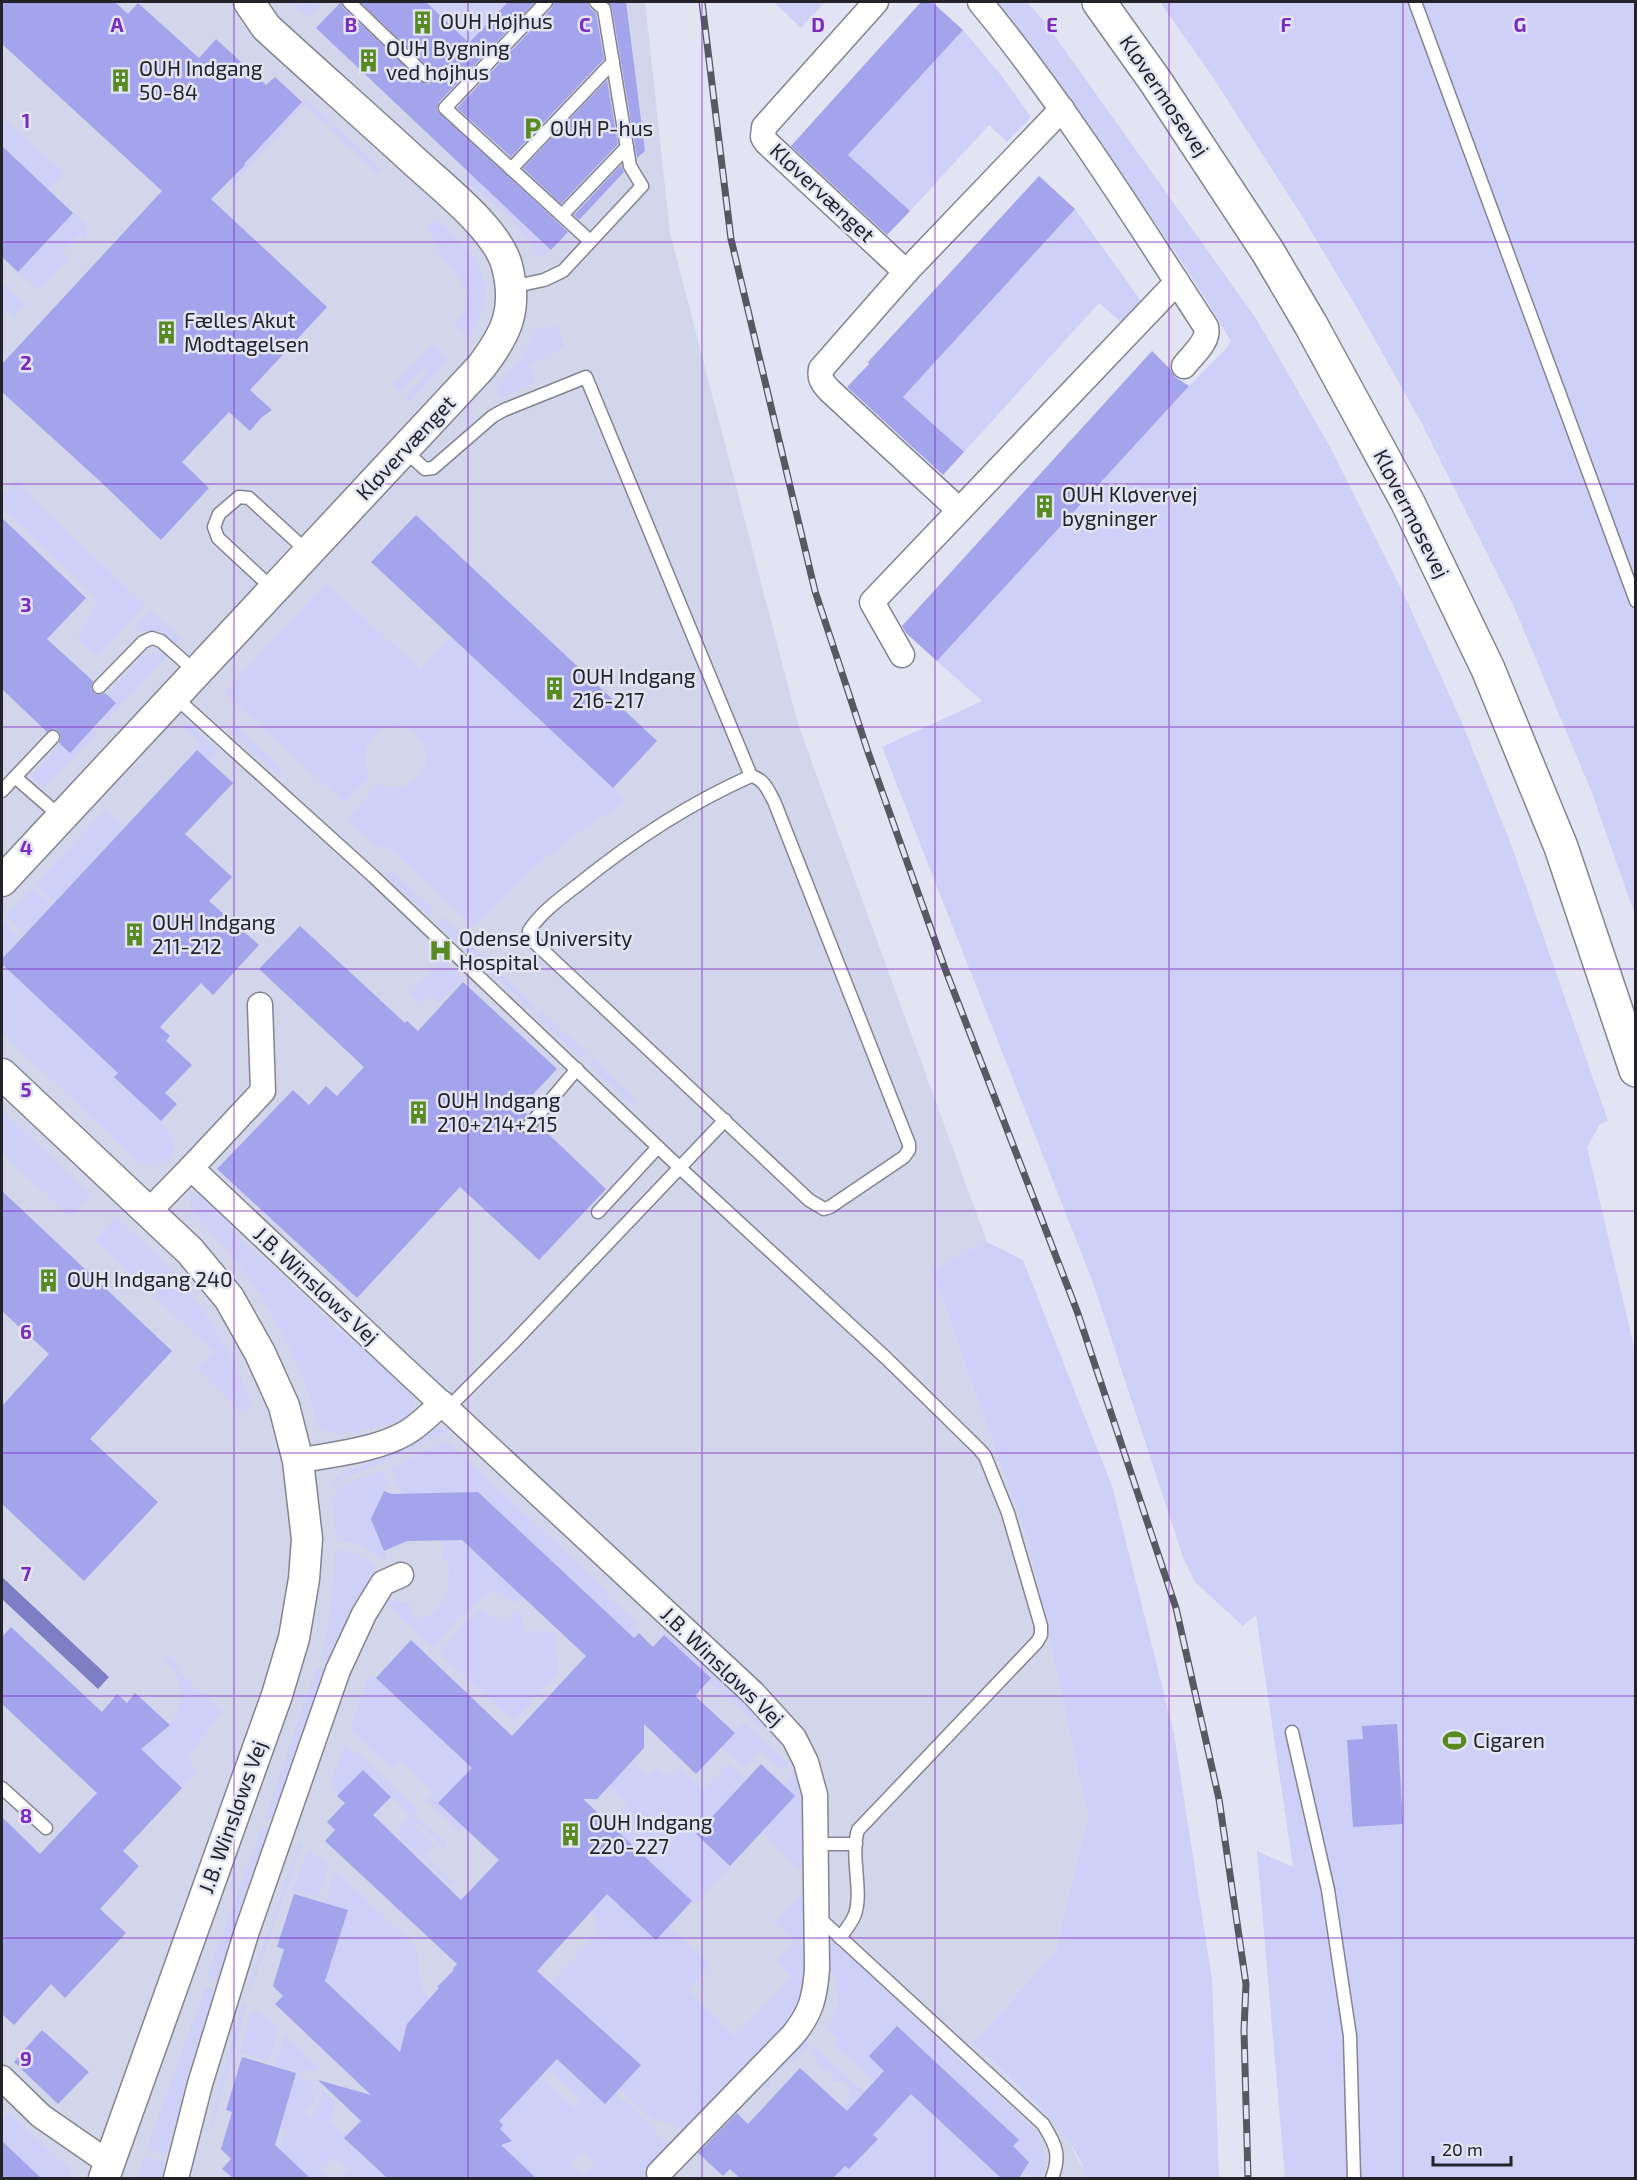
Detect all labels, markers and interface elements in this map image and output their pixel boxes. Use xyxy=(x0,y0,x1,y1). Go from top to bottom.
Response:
place label: OUH Højhus xyxy=(440,8,553,34)
building icon: OUH Højhus xyxy=(409,9,435,35)
text: A xyxy=(110,12,124,36)
text: B xyxy=(345,12,357,36)
text: C xyxy=(579,12,591,36)
text: D xyxy=(811,12,825,36)
text: E xyxy=(1046,12,1058,36)
text: F xyxy=(1280,12,1292,36)
text: G xyxy=(1514,12,1526,36)
street label: Kløvermosevej xyxy=(1115,30,1215,161)
place label: OUH Bygning ved højhus xyxy=(386,35,510,85)
building icon: OUH Bygning ved højhus xyxy=(355,48,381,74)
place label: OUH Indgang 50-84 xyxy=(139,55,263,104)
building icon: OUH Indgang 50-84 xyxy=(108,68,134,94)
text: 1 xyxy=(22,108,30,132)
place label: OUH P-hus xyxy=(550,115,653,140)
parking icon: OUH P-hus xyxy=(519,116,545,142)
street label: Kløvervænget xyxy=(766,137,880,247)
place label: Fælles Akut Modtagelsen xyxy=(184,307,309,356)
building icon: Fælles Akut Modtagelsen xyxy=(153,320,179,346)
text: 2 xyxy=(20,350,32,374)
street label: Kløvervænget xyxy=(350,390,460,504)
street label: Kløvermosevej xyxy=(1368,445,1455,582)
place label: OUH Kløvervej bygninger xyxy=(1062,481,1198,530)
building icon: OUH Kløvervej bygninger xyxy=(1031,494,1057,520)
text: 3 xyxy=(20,592,32,616)
place label: OUH Indgang 216-217 xyxy=(572,663,696,712)
building icon: OUH Indgang 216-217 xyxy=(541,676,567,702)
text: 4 xyxy=(20,835,33,859)
place label: OUH Indgang 211-212 xyxy=(152,909,276,958)
building icon: OUH Indgang 211-212 xyxy=(121,922,147,948)
place label: Odense University Hospital xyxy=(459,925,632,974)
hospital icon: Odense University Hospital xyxy=(428,938,454,964)
text: 5 xyxy=(20,1077,32,1101)
place label: OUH Indgang 210+214+215 xyxy=(437,1087,561,1136)
building icon: OUH Indgang 210+214+215 xyxy=(406,1100,432,1126)
street label: J.B. Winsløws Vej xyxy=(249,1221,384,1350)
place label: OUH Indgang 240 xyxy=(67,1266,233,1291)
building icon: OUH Indgang 240 xyxy=(36,1267,62,1293)
text: 6 xyxy=(20,1319,32,1343)
text: 7 xyxy=(21,1561,32,1585)
street label: J.B. Winsløws Vej xyxy=(656,1601,790,1732)
place label: Cigaren xyxy=(1473,1727,1545,1752)
sports icon: Cigaren xyxy=(1442,1728,1468,1754)
street label: J.B. Winsløws Vej xyxy=(192,1737,272,1897)
text: 8 xyxy=(20,1803,32,1827)
place label: OUH Indgang 220-227 xyxy=(589,1809,713,1858)
building icon: OUH Indgang 220-227 xyxy=(558,1822,584,1848)
text: 9 xyxy=(20,2046,32,2070)
scale bar xyxy=(1433,2129,1511,2167)
text: 20 m xyxy=(1442,2138,1483,2160)

